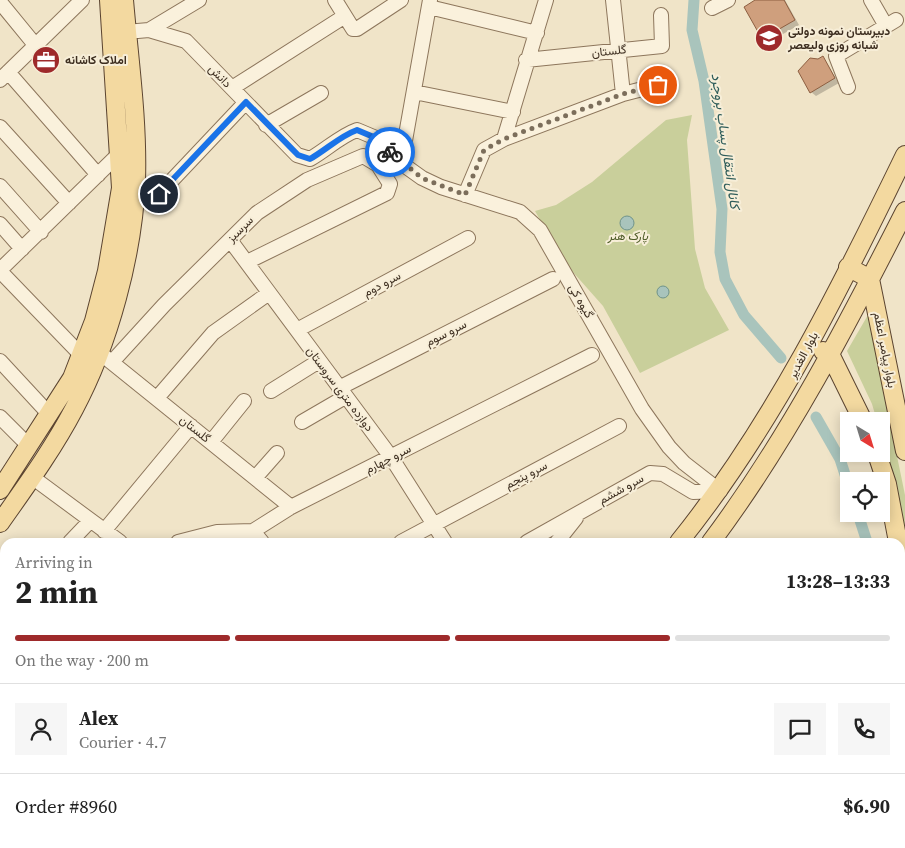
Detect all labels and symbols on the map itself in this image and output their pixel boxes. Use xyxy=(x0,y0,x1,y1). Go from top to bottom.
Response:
school or university icon: دبیرستان نمونه دولتی شبانه روزی ولیعصر xyxy=(754,23,784,53)
place label: دبیرستان نمونه دولتی شبانه روزی ولیعصر xyxy=(787,23,890,53)
street label: گلستان xyxy=(591,41,627,61)
office icon: املاک کاشانه xyxy=(31,45,61,75)
place label: املاک کاشانه xyxy=(65,52,127,68)
street label: دانش xyxy=(205,61,235,91)
pin xyxy=(637,64,679,106)
water label: کانال انتقال پساب بروجرد xyxy=(707,72,746,213)
courier xyxy=(365,127,415,177)
pin xyxy=(138,173,180,215)
street label: سرسبز xyxy=(223,212,257,246)
park label: پارک هنر xyxy=(607,228,648,244)
street label: سرو دوم xyxy=(360,267,404,301)
street label: گیوه کی xyxy=(565,281,597,321)
street label: بلوار پیامبر اعظم xyxy=(870,311,900,389)
street label: سرو سوم xyxy=(423,316,469,350)
street label: بلوار الغدیر xyxy=(784,329,822,382)
street label: دوازده متری سروستان xyxy=(303,343,377,435)
street label: گلستان xyxy=(176,412,214,446)
north arrow xyxy=(840,412,890,462)
street label: سرو چهارم xyxy=(362,441,414,477)
street label: سرو پنجم xyxy=(502,457,550,493)
street label: سرو ششم xyxy=(596,470,646,508)

